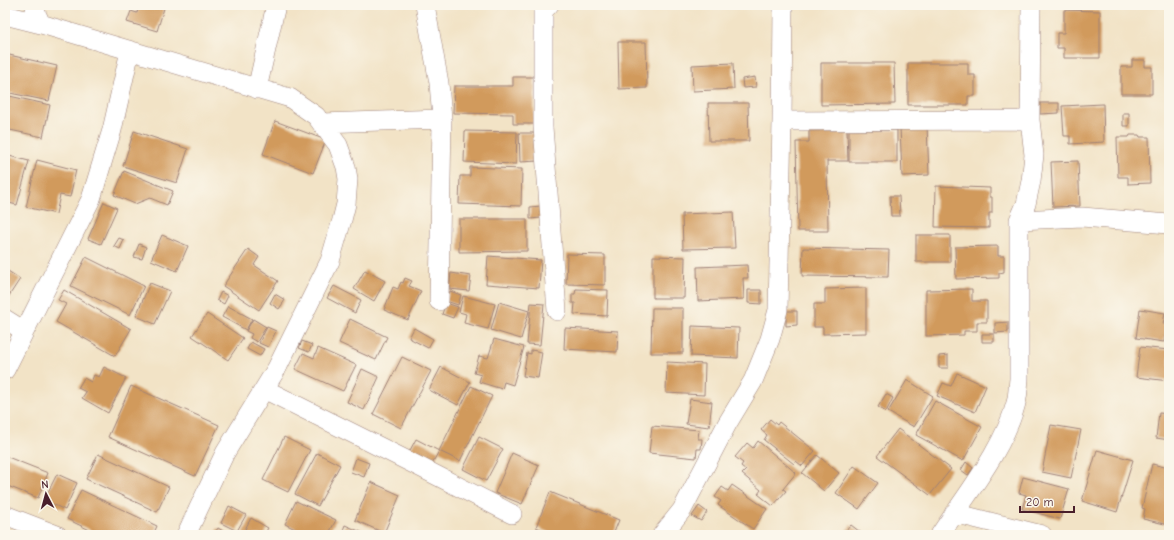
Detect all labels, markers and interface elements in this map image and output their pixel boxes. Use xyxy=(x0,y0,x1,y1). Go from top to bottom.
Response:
north arrow xyxy=(26,474,66,514)
text: N xyxy=(41,478,49,491)
scale bar xyxy=(1020,488,1074,514)
text: 20 m xyxy=(1026,495,1054,509)

